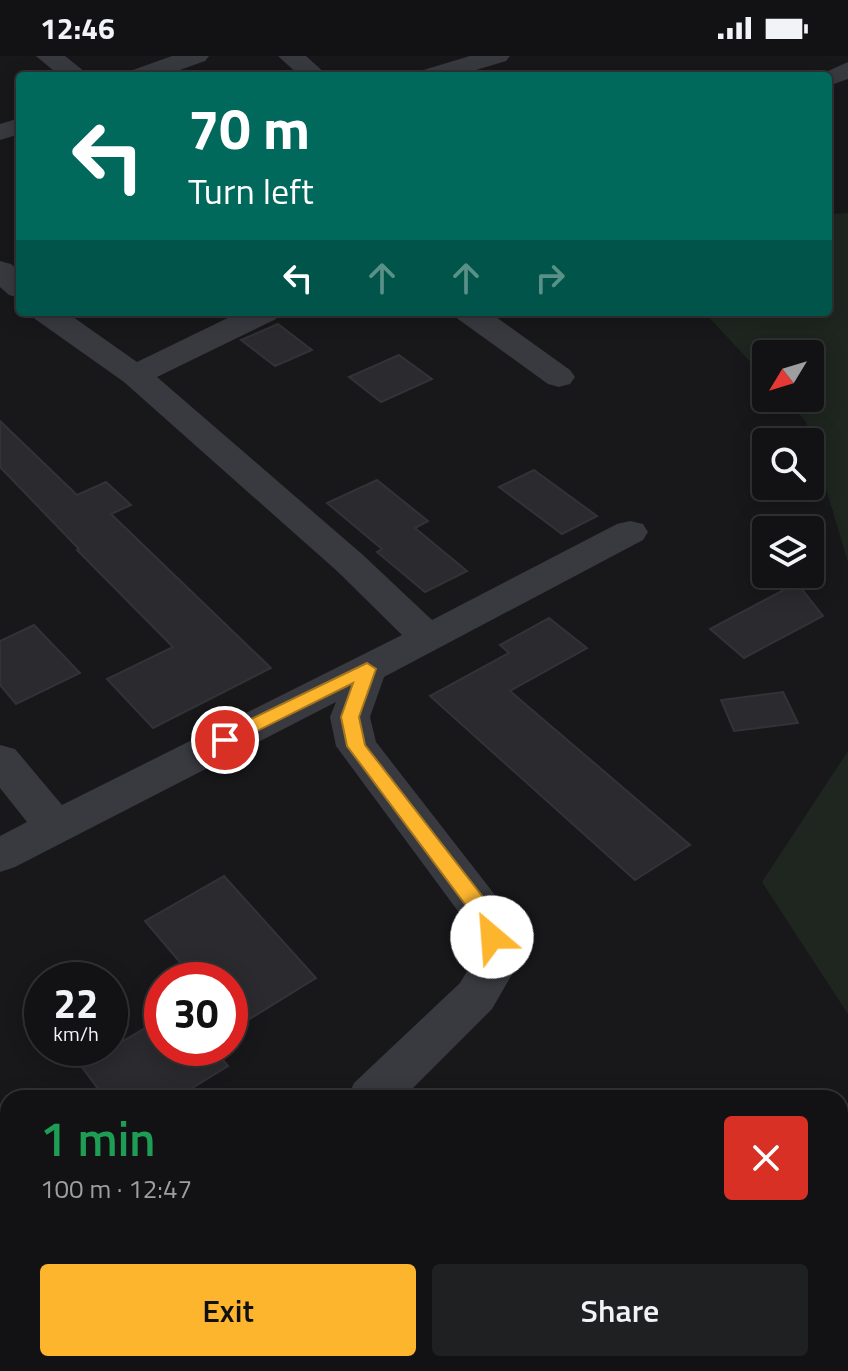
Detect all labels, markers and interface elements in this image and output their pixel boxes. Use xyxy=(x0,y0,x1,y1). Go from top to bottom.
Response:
text: 12:46 xyxy=(40,5,115,51)
text: 70 m xyxy=(188,86,310,171)
icon: left xyxy=(56,104,160,208)
text: Turn left xyxy=(188,163,314,218)
icon: left xyxy=(276,256,320,300)
icon: ahead xyxy=(360,256,404,300)
icon: ahead xyxy=(444,256,488,300)
icon: right xyxy=(528,256,572,300)
north arrow xyxy=(752,340,824,412)
map controls xyxy=(752,340,824,588)
button: search xyxy=(752,428,824,500)
button: layers xyxy=(752,516,824,588)
pin xyxy=(191,706,259,774)
icon: arrive xyxy=(203,718,247,762)
position arrow xyxy=(450,895,534,979)
speed limit sign: 30 xyxy=(144,962,248,1066)
text: 22 xyxy=(54,973,98,1034)
text: km/h xyxy=(53,1018,99,1049)
text: 1 min xyxy=(40,1102,155,1175)
button: close xyxy=(724,1116,808,1200)
text: 100 m · 12:47 xyxy=(40,1169,192,1208)
button: Exit xyxy=(40,1264,416,1356)
button: Share xyxy=(432,1264,808,1356)

